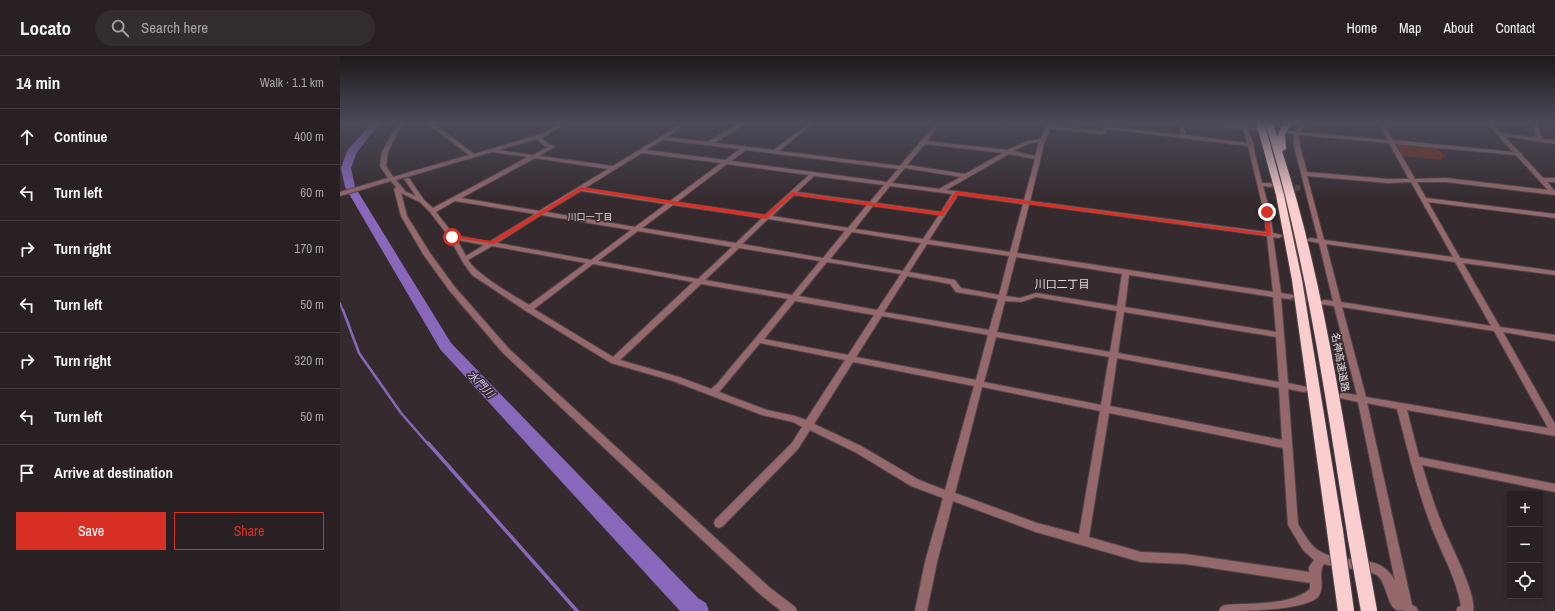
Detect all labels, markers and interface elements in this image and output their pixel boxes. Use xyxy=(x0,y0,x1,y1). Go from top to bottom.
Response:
search box xyxy=(95,10,375,46)
text: Locato xyxy=(20,15,71,41)
icon: search xyxy=(109,17,131,39)
text: Search here xyxy=(141,17,208,38)
text: Home xyxy=(1346,19,1377,37)
text: Map xyxy=(1399,19,1421,37)
text: About xyxy=(1443,19,1473,37)
text: Contact xyxy=(1495,19,1535,37)
text: 14 min xyxy=(16,71,60,94)
text: Walk · 1.1 km xyxy=(260,74,324,91)
icon: ahead xyxy=(16,126,38,148)
text: Continue xyxy=(54,126,107,147)
text: 400 m xyxy=(294,128,324,145)
icon: left xyxy=(16,182,38,204)
text: Turn left xyxy=(54,182,102,203)
text: 60 m xyxy=(300,184,324,201)
route end xyxy=(1258,203,1276,221)
district label: 川口一丁目 xyxy=(567,211,613,223)
route start xyxy=(443,228,461,246)
icon: right xyxy=(16,238,38,260)
text: Turn right xyxy=(54,238,111,259)
text: 170 m xyxy=(294,240,324,257)
district label: 川口二丁目 xyxy=(1035,277,1090,291)
icon: left xyxy=(16,294,38,316)
text: Turn left xyxy=(54,294,102,315)
text: 50 m xyxy=(300,296,324,313)
street label: 名神高速道路 xyxy=(1329,331,1352,393)
icon: right xyxy=(16,350,38,372)
text: Turn right xyxy=(54,350,111,371)
text: 320 m xyxy=(294,352,324,369)
water label: 水門川 xyxy=(465,367,498,401)
icon: left xyxy=(16,406,38,428)
text: Turn left xyxy=(54,406,102,427)
text: 50 m xyxy=(300,408,324,425)
icon: arrive xyxy=(16,462,38,484)
text: Arrive at destination xyxy=(54,462,173,483)
map controls xyxy=(1507,491,1543,599)
button: + xyxy=(1507,491,1543,527)
button: Save xyxy=(16,512,166,550)
button: Share xyxy=(174,512,324,550)
button: − xyxy=(1507,527,1543,563)
button: locate xyxy=(1507,563,1543,599)

